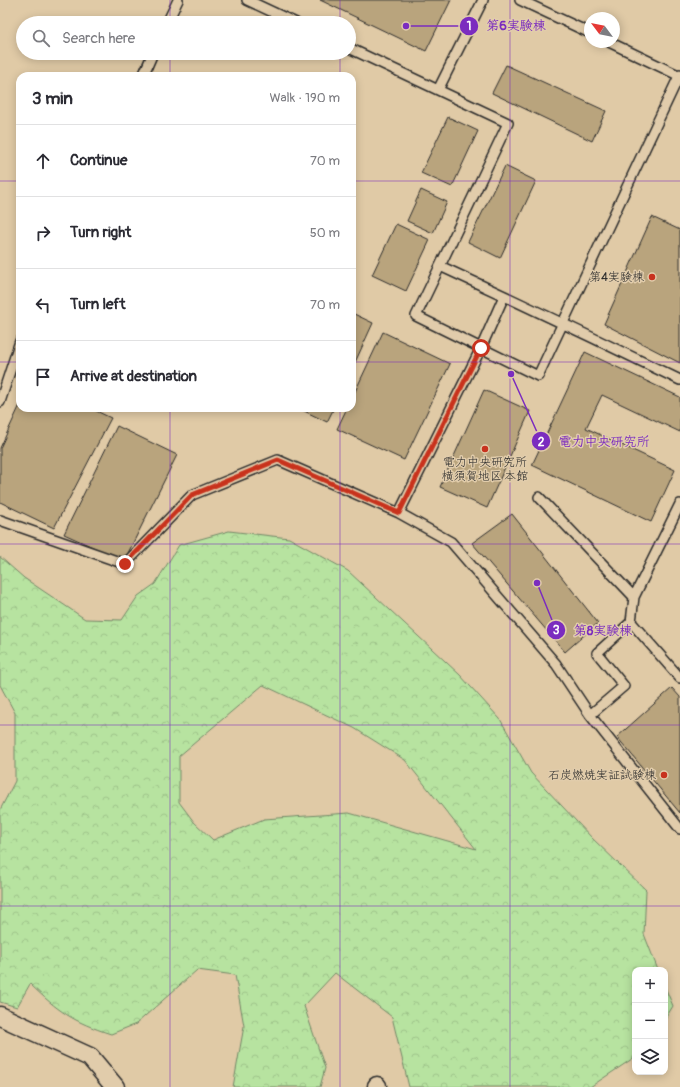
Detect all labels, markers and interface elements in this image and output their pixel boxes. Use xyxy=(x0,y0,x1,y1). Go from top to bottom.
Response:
north arrow xyxy=(584,12,620,48)
callout: 第6実験棟 xyxy=(459,13,554,38)
search box xyxy=(16,16,356,60)
text: 第6実験棟 xyxy=(486,18,546,34)
text: 1 xyxy=(467,19,471,34)
icon: search xyxy=(30,27,52,49)
text: Search here xyxy=(62,29,135,48)
text: 3 min xyxy=(32,88,73,109)
text: Walk · 190 m xyxy=(269,90,340,106)
icon: ahead xyxy=(32,150,54,172)
text: Continue xyxy=(70,151,128,170)
text: 70 m xyxy=(310,153,340,169)
icon: right xyxy=(32,222,54,244)
text: Turn right xyxy=(70,223,131,242)
text: 50 m xyxy=(310,225,340,241)
place label: 第4実験棟 xyxy=(589,270,644,285)
marker: 第4実験棟 xyxy=(647,272,657,282)
icon: left xyxy=(32,294,54,316)
text: Turn left xyxy=(70,295,126,314)
text: 70 m xyxy=(310,297,340,313)
route start xyxy=(472,339,490,357)
icon: arrive xyxy=(32,366,54,388)
text: Arrive at destination xyxy=(70,367,197,386)
callout: 電力中央研究所 xyxy=(531,429,658,454)
text: 電力中央研究所 xyxy=(558,434,650,450)
text: 2 xyxy=(538,435,545,450)
marker: 電力中央研究所 横須賀地区 本館 xyxy=(480,444,490,454)
place label: 電力中央研究所 横須賀地区 本館 xyxy=(442,455,528,484)
route end xyxy=(116,555,134,573)
callout: 第8実験棟 xyxy=(546,618,641,643)
text: 3 xyxy=(553,623,560,638)
text: 第8実験棟 xyxy=(574,623,632,639)
place label: 石炭燃焼実証試験棟 xyxy=(548,768,656,783)
marker: 石炭燃焼実証試験棟 xyxy=(659,770,669,780)
map controls xyxy=(632,967,668,1075)
button: + xyxy=(632,967,668,1003)
button: − xyxy=(632,1003,668,1039)
button: layers xyxy=(632,1039,668,1075)

